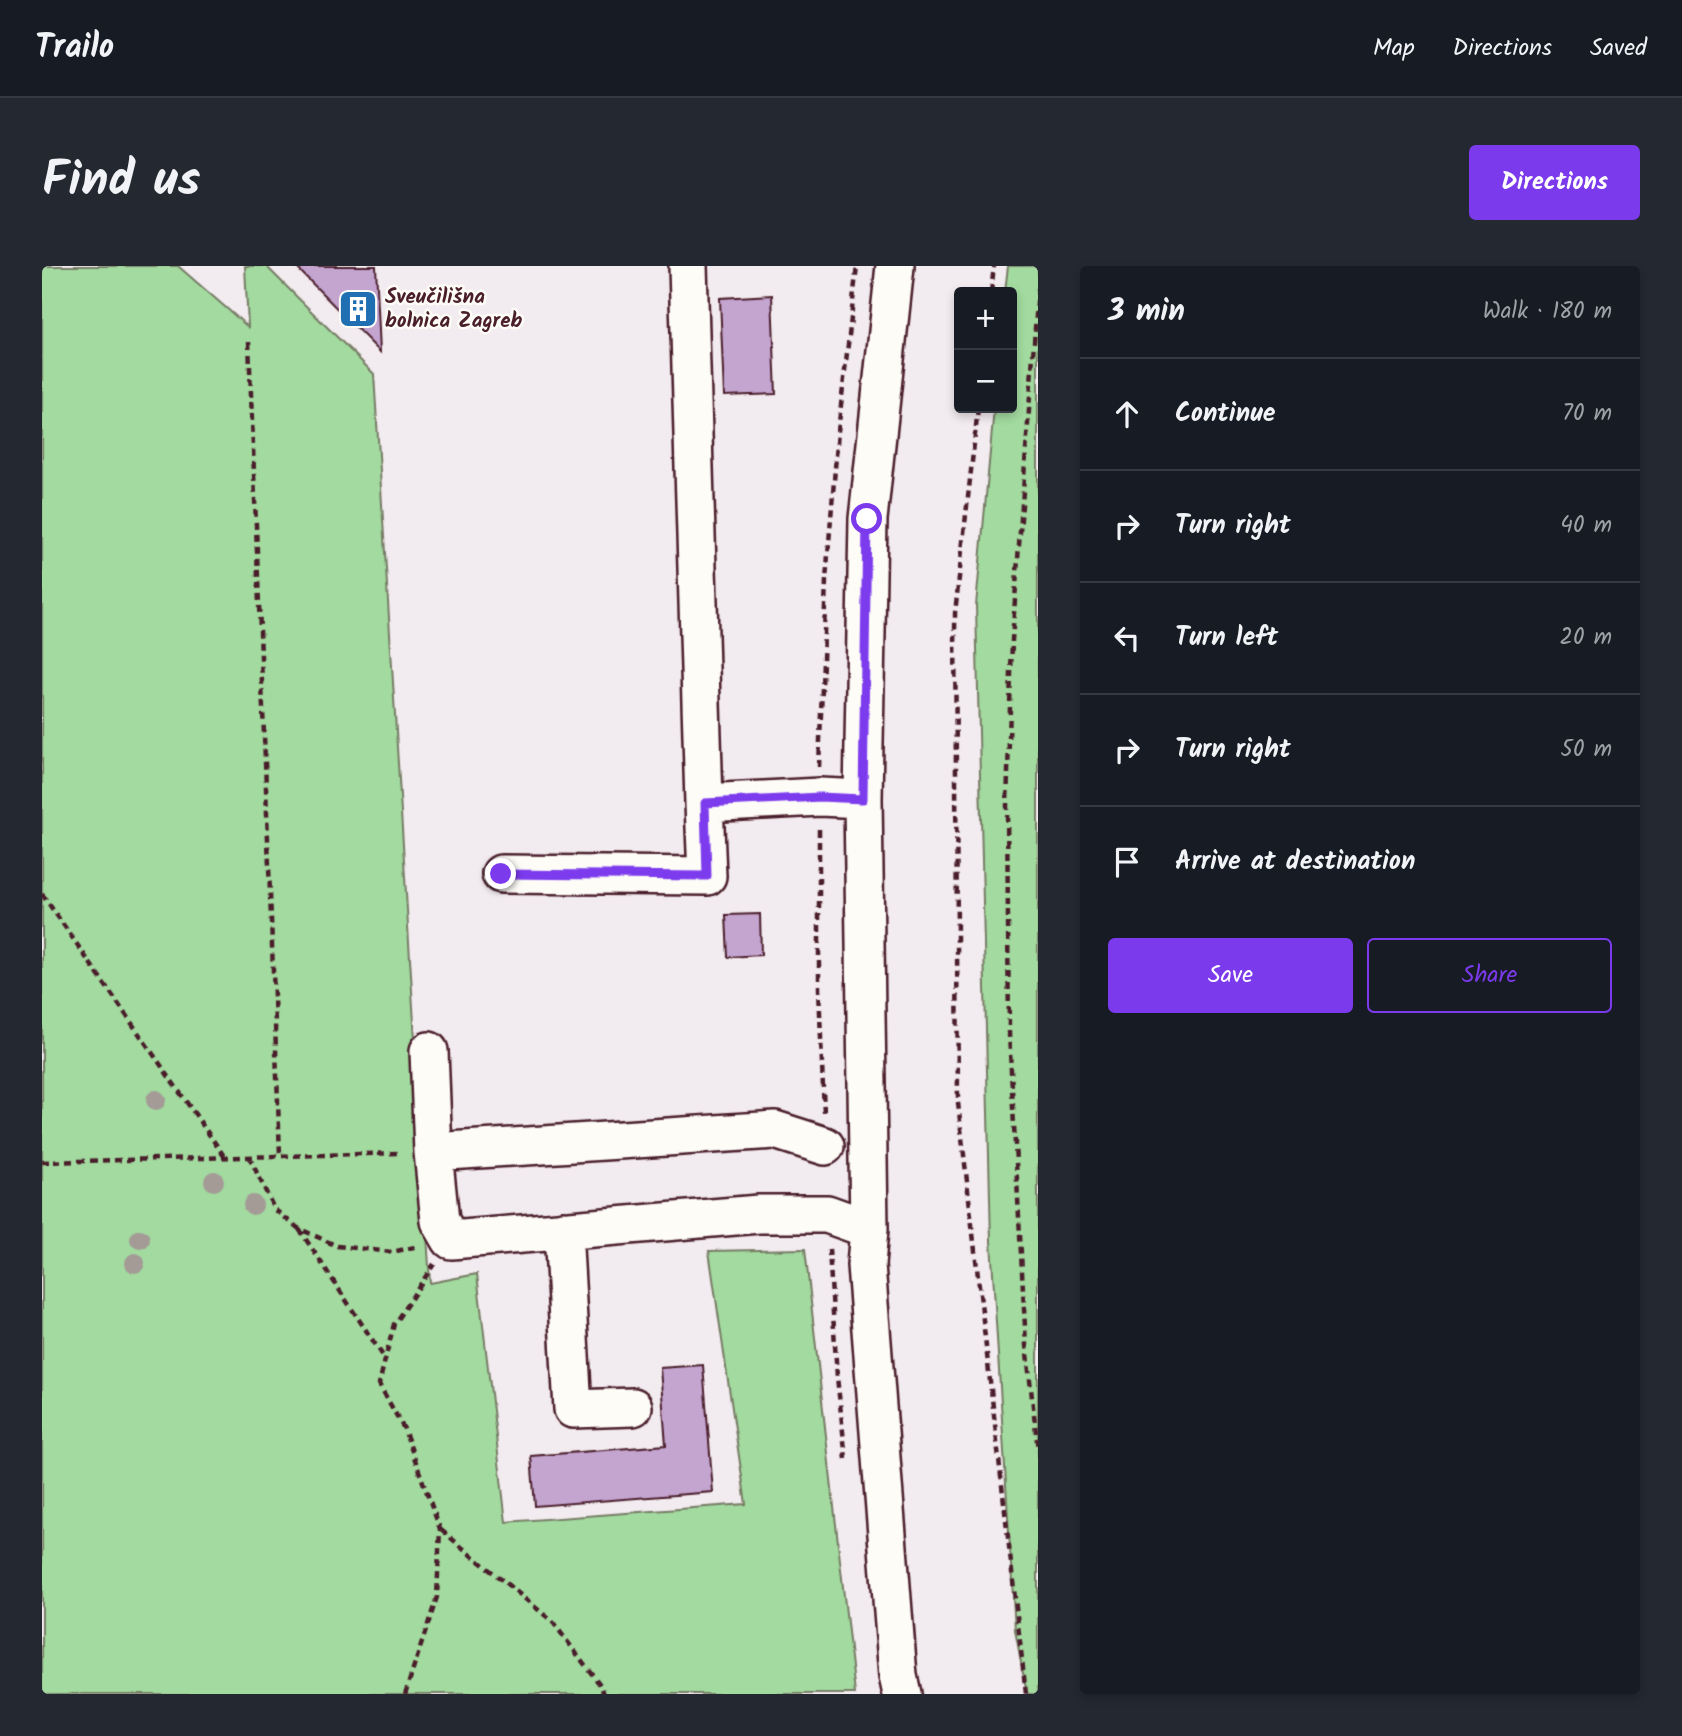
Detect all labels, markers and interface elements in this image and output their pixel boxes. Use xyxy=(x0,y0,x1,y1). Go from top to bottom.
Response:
text: Trailo xyxy=(35,22,114,75)
text: Map xyxy=(1373,29,1415,68)
text: Directions xyxy=(1453,29,1552,68)
text: Saved xyxy=(1590,29,1647,68)
text: Find us xyxy=(42,143,200,221)
button: Directions xyxy=(1469,145,1640,220)
place label: Sveučilišna bolnica Zagreb xyxy=(385,281,522,338)
map controls xyxy=(954,287,1017,413)
button: + xyxy=(954,287,1017,350)
building icon: Sveučilišna bolnica Zagreb xyxy=(337,288,379,330)
text: 3 min xyxy=(1108,288,1185,336)
text: Walk · 180 m xyxy=(1483,294,1612,330)
button: − xyxy=(954,350,1017,413)
text: Continue xyxy=(1175,393,1276,435)
icon: ahead xyxy=(1108,395,1146,433)
text: 70 m xyxy=(1562,396,1612,432)
route start xyxy=(851,503,882,534)
text: Turn right xyxy=(1175,505,1291,547)
icon: right xyxy=(1108,507,1146,545)
text: 40 m xyxy=(1560,508,1612,544)
text: Turn left xyxy=(1175,617,1278,659)
icon: left xyxy=(1108,619,1146,657)
text: 20 m xyxy=(1560,620,1612,656)
text: Turn right xyxy=(1175,729,1291,771)
icon: right xyxy=(1108,731,1146,769)
text: 50 m xyxy=(1561,732,1612,768)
text: Arrive at destination xyxy=(1175,841,1415,883)
icon: arrive xyxy=(1108,843,1146,881)
route end xyxy=(485,858,516,889)
button: Save xyxy=(1108,938,1353,1013)
button: Share xyxy=(1367,938,1612,1013)

